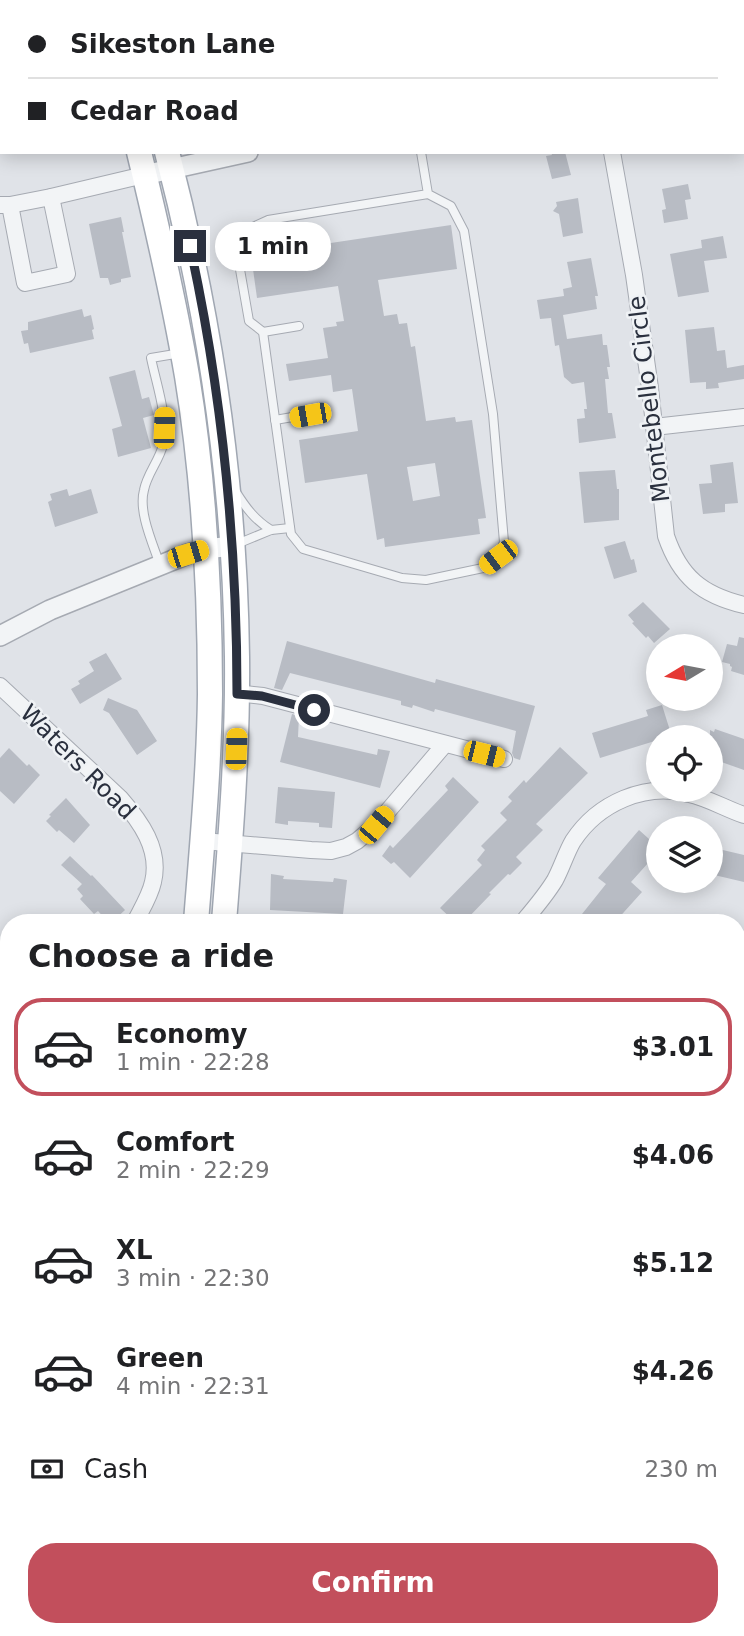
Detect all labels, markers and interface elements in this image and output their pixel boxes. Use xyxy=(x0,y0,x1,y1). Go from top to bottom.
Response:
text: Sikeston Lane xyxy=(70,29,275,59)
text: Cedar Road xyxy=(70,96,239,126)
callout: 1 min xyxy=(214,222,330,270)
route end xyxy=(174,230,206,262)
text: 1 min xyxy=(237,233,309,259)
street label: Montebello Circle xyxy=(622,294,676,504)
car xyxy=(288,401,333,429)
car xyxy=(153,407,176,449)
car xyxy=(475,536,522,578)
car xyxy=(165,538,212,570)
north arrow xyxy=(646,634,723,710)
map controls xyxy=(646,634,723,893)
route start xyxy=(298,694,330,726)
street label: Waters Road xyxy=(15,699,141,825)
button: locate xyxy=(646,725,723,802)
car xyxy=(225,728,248,770)
car xyxy=(462,739,507,769)
car xyxy=(355,802,398,848)
button: layers xyxy=(646,816,723,893)
text: Choose a ride xyxy=(28,937,274,975)
icon: car xyxy=(32,1016,95,1079)
text: Economy xyxy=(116,1019,247,1049)
text: $3.01 xyxy=(632,1032,714,1062)
text: 1 min · 22:28 xyxy=(116,1049,270,1075)
icon: car xyxy=(32,1124,95,1187)
text: Comfort xyxy=(116,1127,234,1157)
text: $4.06 xyxy=(632,1140,714,1170)
text: 2 min · 22:29 xyxy=(116,1157,270,1183)
icon: car xyxy=(32,1232,95,1295)
text: XL xyxy=(116,1235,153,1265)
text: $5.12 xyxy=(632,1248,714,1278)
text: 3 min · 22:30 xyxy=(116,1265,270,1291)
icon: car xyxy=(32,1340,95,1403)
text: Green xyxy=(116,1343,204,1373)
text: $4.26 xyxy=(632,1356,714,1386)
text: 4 min · 22:31 xyxy=(116,1373,270,1399)
icon: cash xyxy=(28,1450,66,1488)
text: Cash xyxy=(84,1454,148,1484)
text: 230 m xyxy=(644,1456,718,1482)
button: Confirm xyxy=(28,1543,718,1623)

